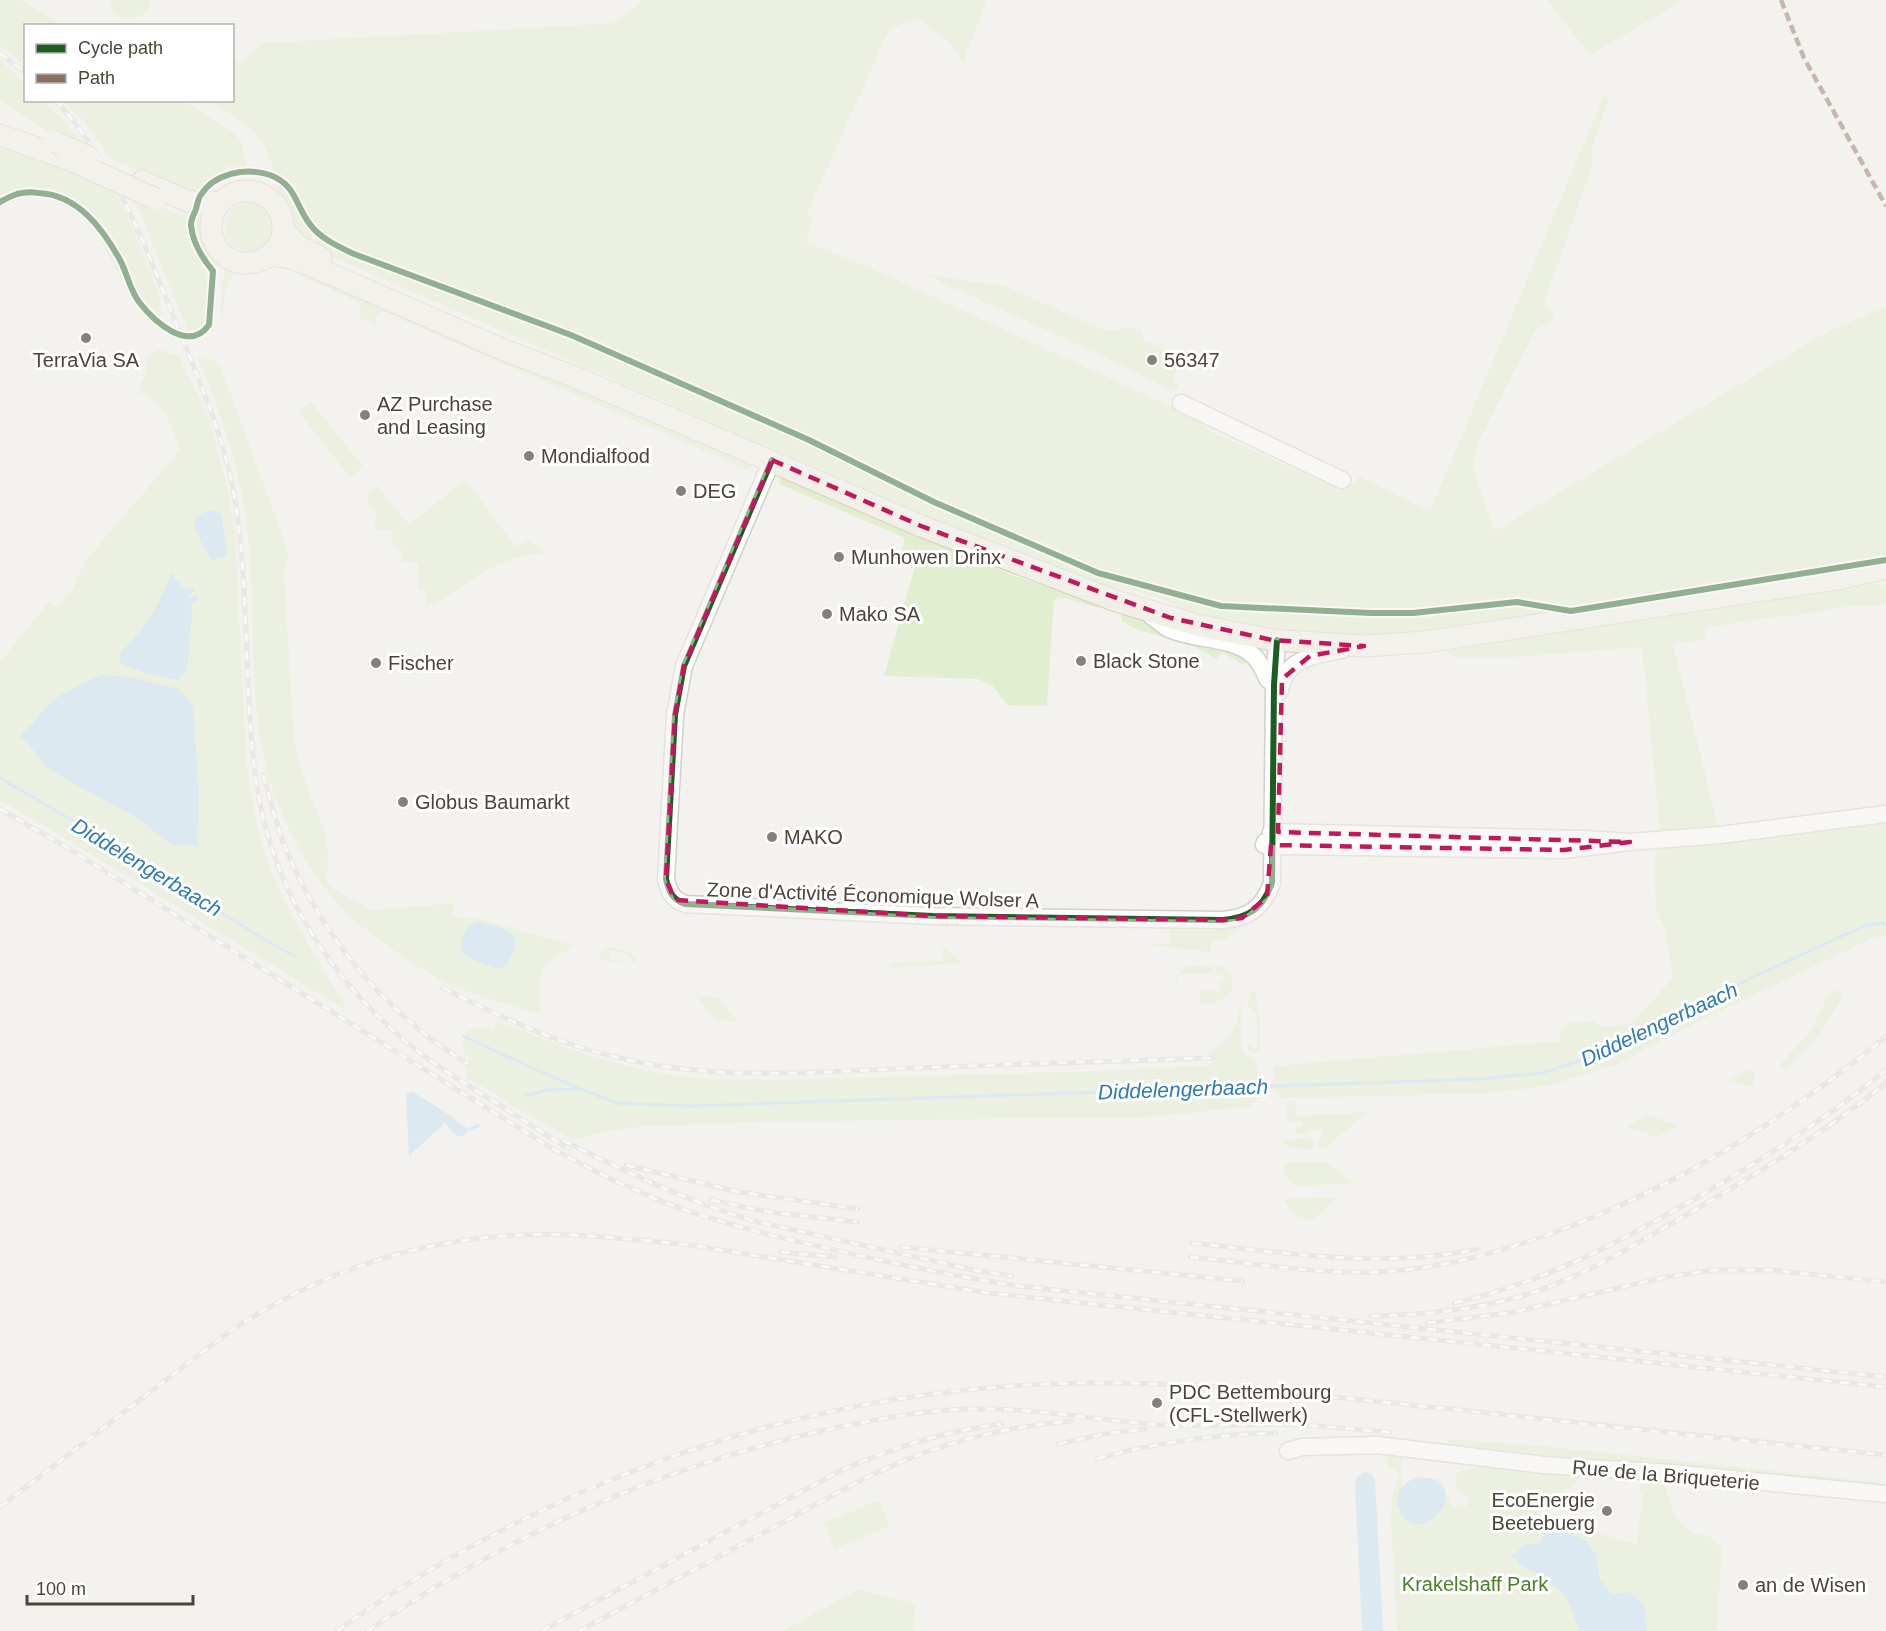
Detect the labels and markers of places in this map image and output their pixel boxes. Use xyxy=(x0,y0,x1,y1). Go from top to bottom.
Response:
marker: TerraVia SA xyxy=(79,331,93,345)
place label: TerraVia SA xyxy=(33,349,140,371)
place label: 56347 xyxy=(1164,349,1220,371)
marker: 56347 xyxy=(1145,353,1159,367)
place label: AZ Purchase and Leasing xyxy=(377,393,493,438)
marker: AZ Purchase and Leasing xyxy=(358,408,372,422)
place label: Mondialfood xyxy=(541,445,650,467)
marker: Mondialfood xyxy=(522,449,536,463)
place label: DEG xyxy=(693,480,736,502)
marker: DEG xyxy=(674,484,688,498)
place label: Munhowen Drinx xyxy=(851,546,1001,568)
marker: Munhowen Drinx xyxy=(832,550,846,564)
place label: Mako SA xyxy=(839,603,921,625)
marker: Mako SA xyxy=(820,607,834,621)
place label: Black Stone xyxy=(1093,650,1200,672)
place label: Fischer xyxy=(388,652,454,674)
marker: Black Stone xyxy=(1074,654,1088,668)
marker: Fischer xyxy=(369,656,383,670)
place label: Globus Baumarkt xyxy=(415,791,570,813)
marker: Globus Baumarkt xyxy=(396,795,410,809)
place label: MAKO xyxy=(784,826,843,848)
marker: MAKO xyxy=(765,830,779,844)
place label: PDC Bettembourg (CFL-Stellwerk) xyxy=(1169,1381,1331,1426)
marker: PDC Bettembourg (CFL-Stellwerk) xyxy=(1150,1396,1164,1410)
place label: EcoEnergie Beetebuerg xyxy=(1492,1489,1595,1534)
marker: EcoEnergie Beetebuerg xyxy=(1600,1504,1614,1518)
place label: an de Wisen xyxy=(1755,1574,1866,1596)
marker: an de Wisen xyxy=(1736,1578,1750,1592)

